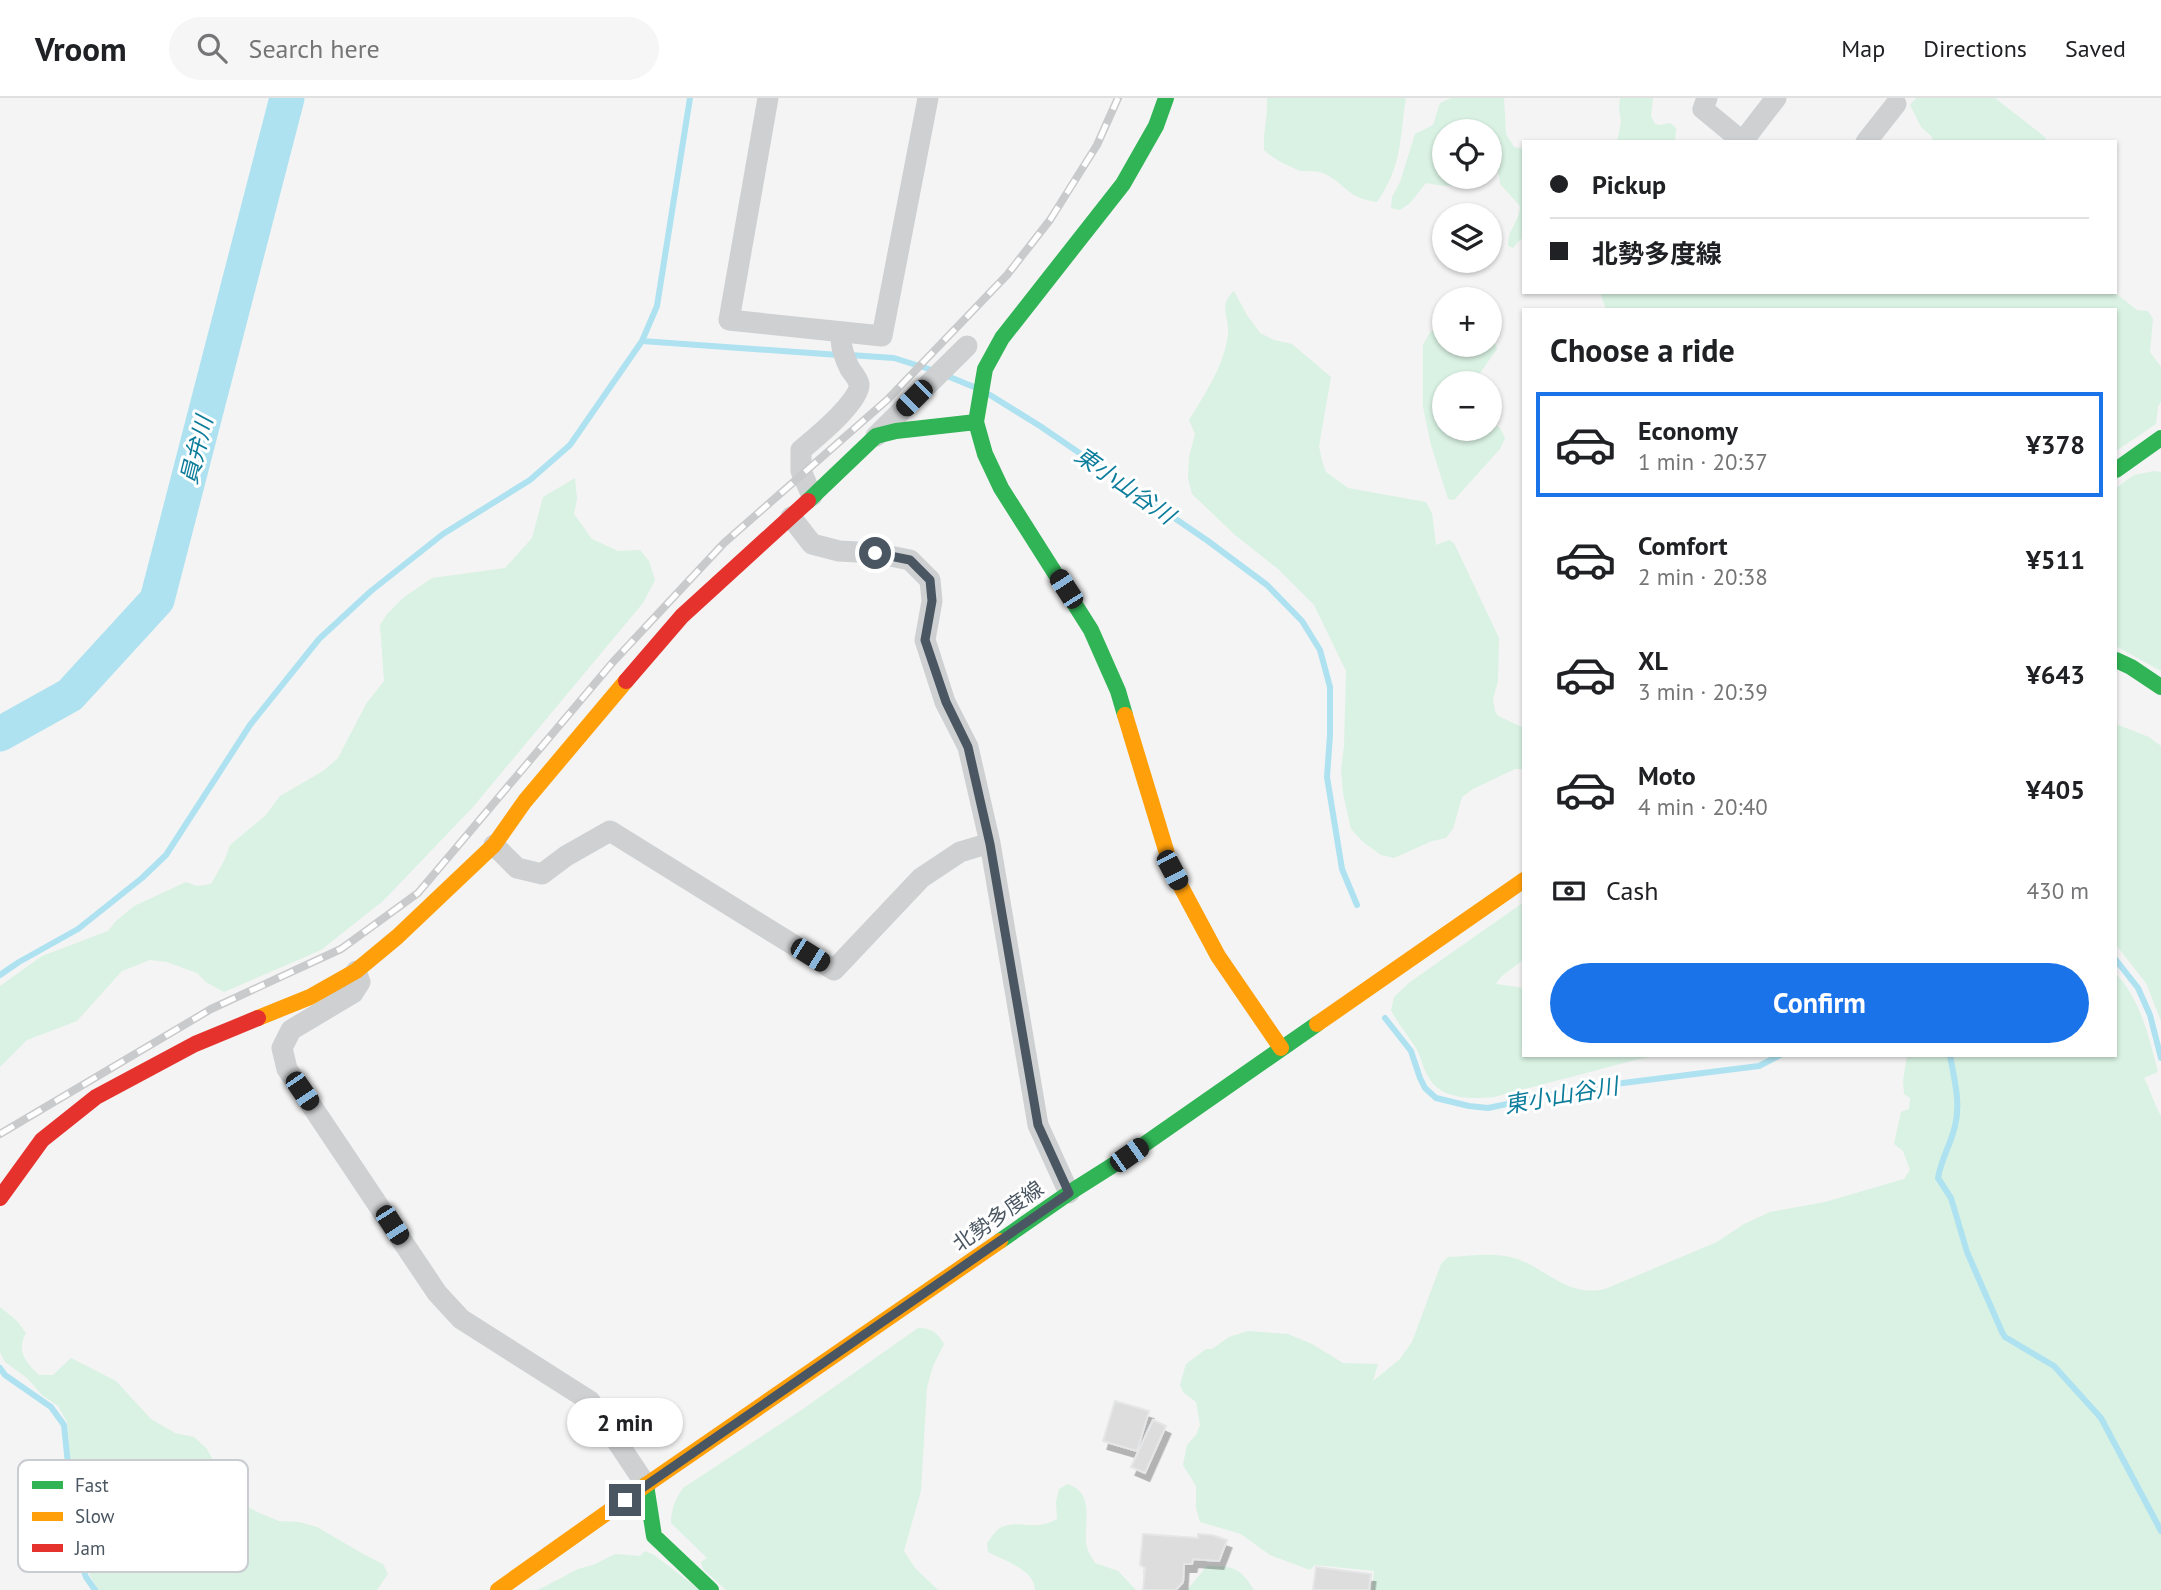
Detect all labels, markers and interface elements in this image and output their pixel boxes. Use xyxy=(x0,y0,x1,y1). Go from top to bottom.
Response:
search box xyxy=(169,17,659,80)
text: Vroom xyxy=(35,27,127,70)
icon: search xyxy=(193,29,231,67)
text: Search here xyxy=(249,32,380,65)
text: Map xyxy=(1841,33,1885,64)
text: Directions xyxy=(1923,33,2027,64)
text: Saved xyxy=(2065,33,2126,64)
map controls xyxy=(1432,119,1502,441)
button: locate xyxy=(1432,119,1502,189)
text: Pickup xyxy=(1592,168,1666,201)
button: layers xyxy=(1432,203,1502,273)
text: 北勢多度線 xyxy=(1592,237,1722,270)
button: + xyxy=(1432,287,1502,357)
text: Choose a ride xyxy=(1550,329,1735,371)
button: − xyxy=(1432,371,1502,441)
car xyxy=(892,376,937,420)
water label: 員弁川 xyxy=(174,410,219,487)
icon: car xyxy=(1554,413,1617,476)
text: Economy xyxy=(1638,414,1738,447)
text: ¥378 xyxy=(2026,428,2085,461)
water label: 東小山谷川 xyxy=(1070,440,1183,532)
text: 1 min · 20:37 xyxy=(1638,447,1768,476)
icon: car xyxy=(1554,528,1617,591)
text: Comfort xyxy=(1638,529,1728,562)
route start xyxy=(859,537,891,569)
text: ¥511 xyxy=(2026,543,2085,576)
text: 2 min · 20:38 xyxy=(1638,562,1768,591)
car xyxy=(1046,566,1087,612)
icon: car xyxy=(1554,643,1617,706)
text: XL xyxy=(1638,644,1668,677)
text: ¥643 xyxy=(2026,658,2085,691)
text: 3 min · 20:39 xyxy=(1638,677,1768,706)
icon: car xyxy=(1554,758,1617,821)
text: Moto xyxy=(1638,759,1696,792)
text: ¥405 xyxy=(2026,773,2085,806)
text: 4 min · 20:40 xyxy=(1638,792,1768,821)
car xyxy=(1153,847,1192,893)
icon: cash xyxy=(1550,872,1588,910)
text: Cash xyxy=(1606,874,1658,907)
text: 430 m xyxy=(2027,876,2089,905)
car xyxy=(787,935,834,975)
button: Confirm xyxy=(1550,963,2089,1043)
car xyxy=(282,1068,323,1114)
water label: 東小山谷川 xyxy=(1502,1070,1623,1119)
car xyxy=(1106,1134,1153,1176)
street label: 北勢多度線 xyxy=(947,1175,1049,1257)
car xyxy=(372,1202,413,1248)
callout: 2 min xyxy=(567,1398,683,1448)
text: 2 min xyxy=(597,1408,653,1437)
legend xyxy=(18,1460,248,1572)
text: Fast xyxy=(75,1473,109,1497)
route end xyxy=(609,1484,641,1516)
text: Slow xyxy=(75,1504,115,1528)
text: Jam xyxy=(74,1536,105,1560)

